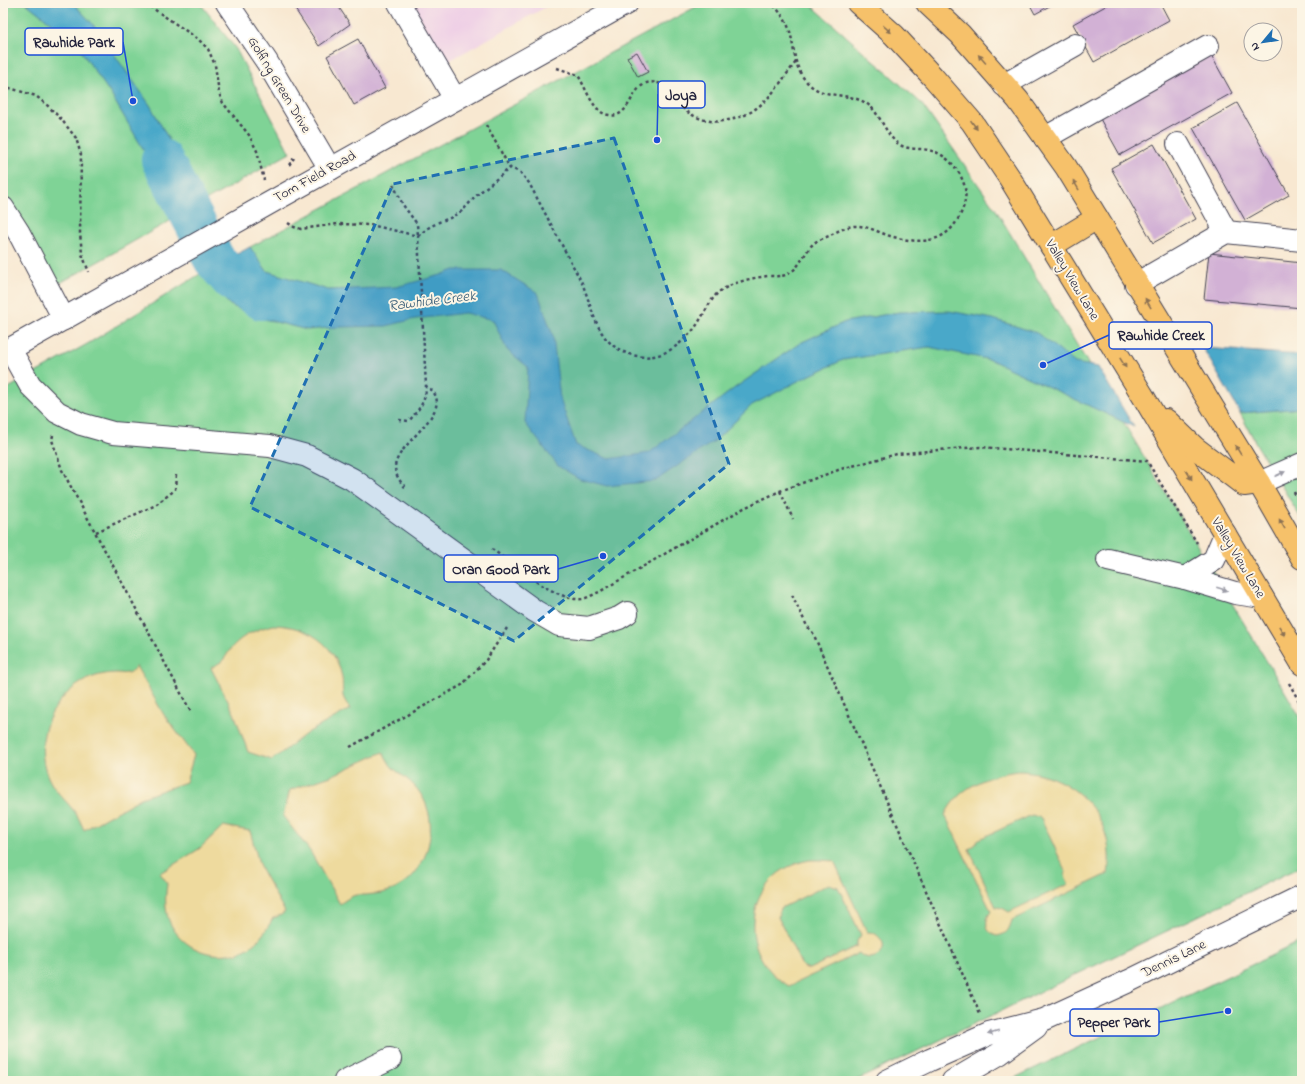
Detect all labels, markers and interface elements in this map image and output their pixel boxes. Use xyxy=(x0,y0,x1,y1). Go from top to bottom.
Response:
north arrow xyxy=(1243,22,1283,62)
one-way arrow xyxy=(882,24,892,34)
callout: Rawhide Park xyxy=(25,28,123,55)
text: Rawhide Park xyxy=(32,32,115,54)
street label: Golfing Green Drive xyxy=(241,33,316,138)
text: N xyxy=(1246,39,1264,53)
one-way arrow xyxy=(977,53,986,64)
callout: Joya xyxy=(658,81,705,108)
text: Joya xyxy=(665,85,697,109)
one-way arrow xyxy=(970,120,978,130)
street label: Tom Field Road xyxy=(270,146,360,208)
one-way arrow xyxy=(1073,179,1080,191)
street label: Valley View Lane xyxy=(1038,235,1105,326)
water label: Rawhide Creek xyxy=(387,285,478,317)
one-way arrow xyxy=(1145,297,1152,309)
callout: Rawhide Creek xyxy=(1109,322,1212,349)
text: Rawhide Creek xyxy=(1116,325,1205,347)
one-way arrow xyxy=(1119,357,1126,369)
one-way arrow xyxy=(1235,444,1242,456)
one-way arrow xyxy=(1186,469,1193,481)
one-way arrow xyxy=(1275,471,1286,477)
street label: Valley View Lane xyxy=(1204,513,1271,604)
one-way arrow xyxy=(1279,519,1286,530)
callout: Oran Good Park xyxy=(444,555,558,582)
text: Oran Good Park xyxy=(452,559,550,581)
one-way arrow xyxy=(1217,586,1229,592)
one-way arrow xyxy=(1279,625,1286,637)
street label: Dennis Lane xyxy=(1137,934,1210,984)
callout: Pepper Park xyxy=(1070,1009,1159,1036)
text: Pepper Park xyxy=(1077,1012,1151,1034)
one-way arrow xyxy=(987,1030,999,1036)

